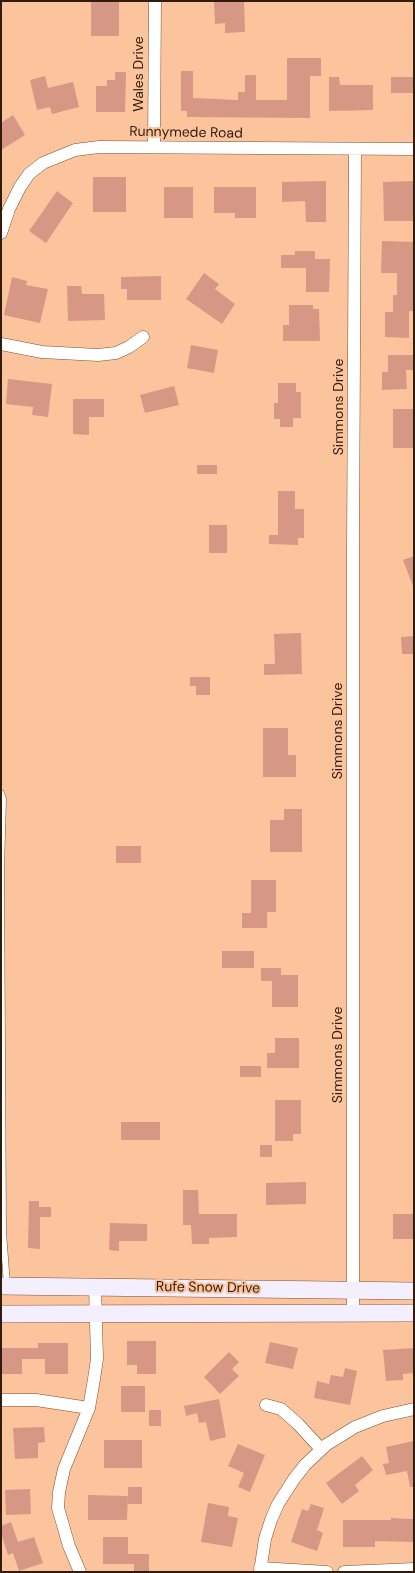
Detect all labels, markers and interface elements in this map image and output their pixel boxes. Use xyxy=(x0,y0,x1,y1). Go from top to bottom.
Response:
street label: Wales Drive xyxy=(131,36,147,112)
street label: Runnymede Road xyxy=(129,124,243,142)
street label: Simmons Drive xyxy=(331,359,347,455)
street label: Simmons Drive xyxy=(330,683,346,779)
street label: Simmons Drive xyxy=(330,1007,346,1103)
street label: Rufe Snow Drive xyxy=(156,1279,260,1297)

